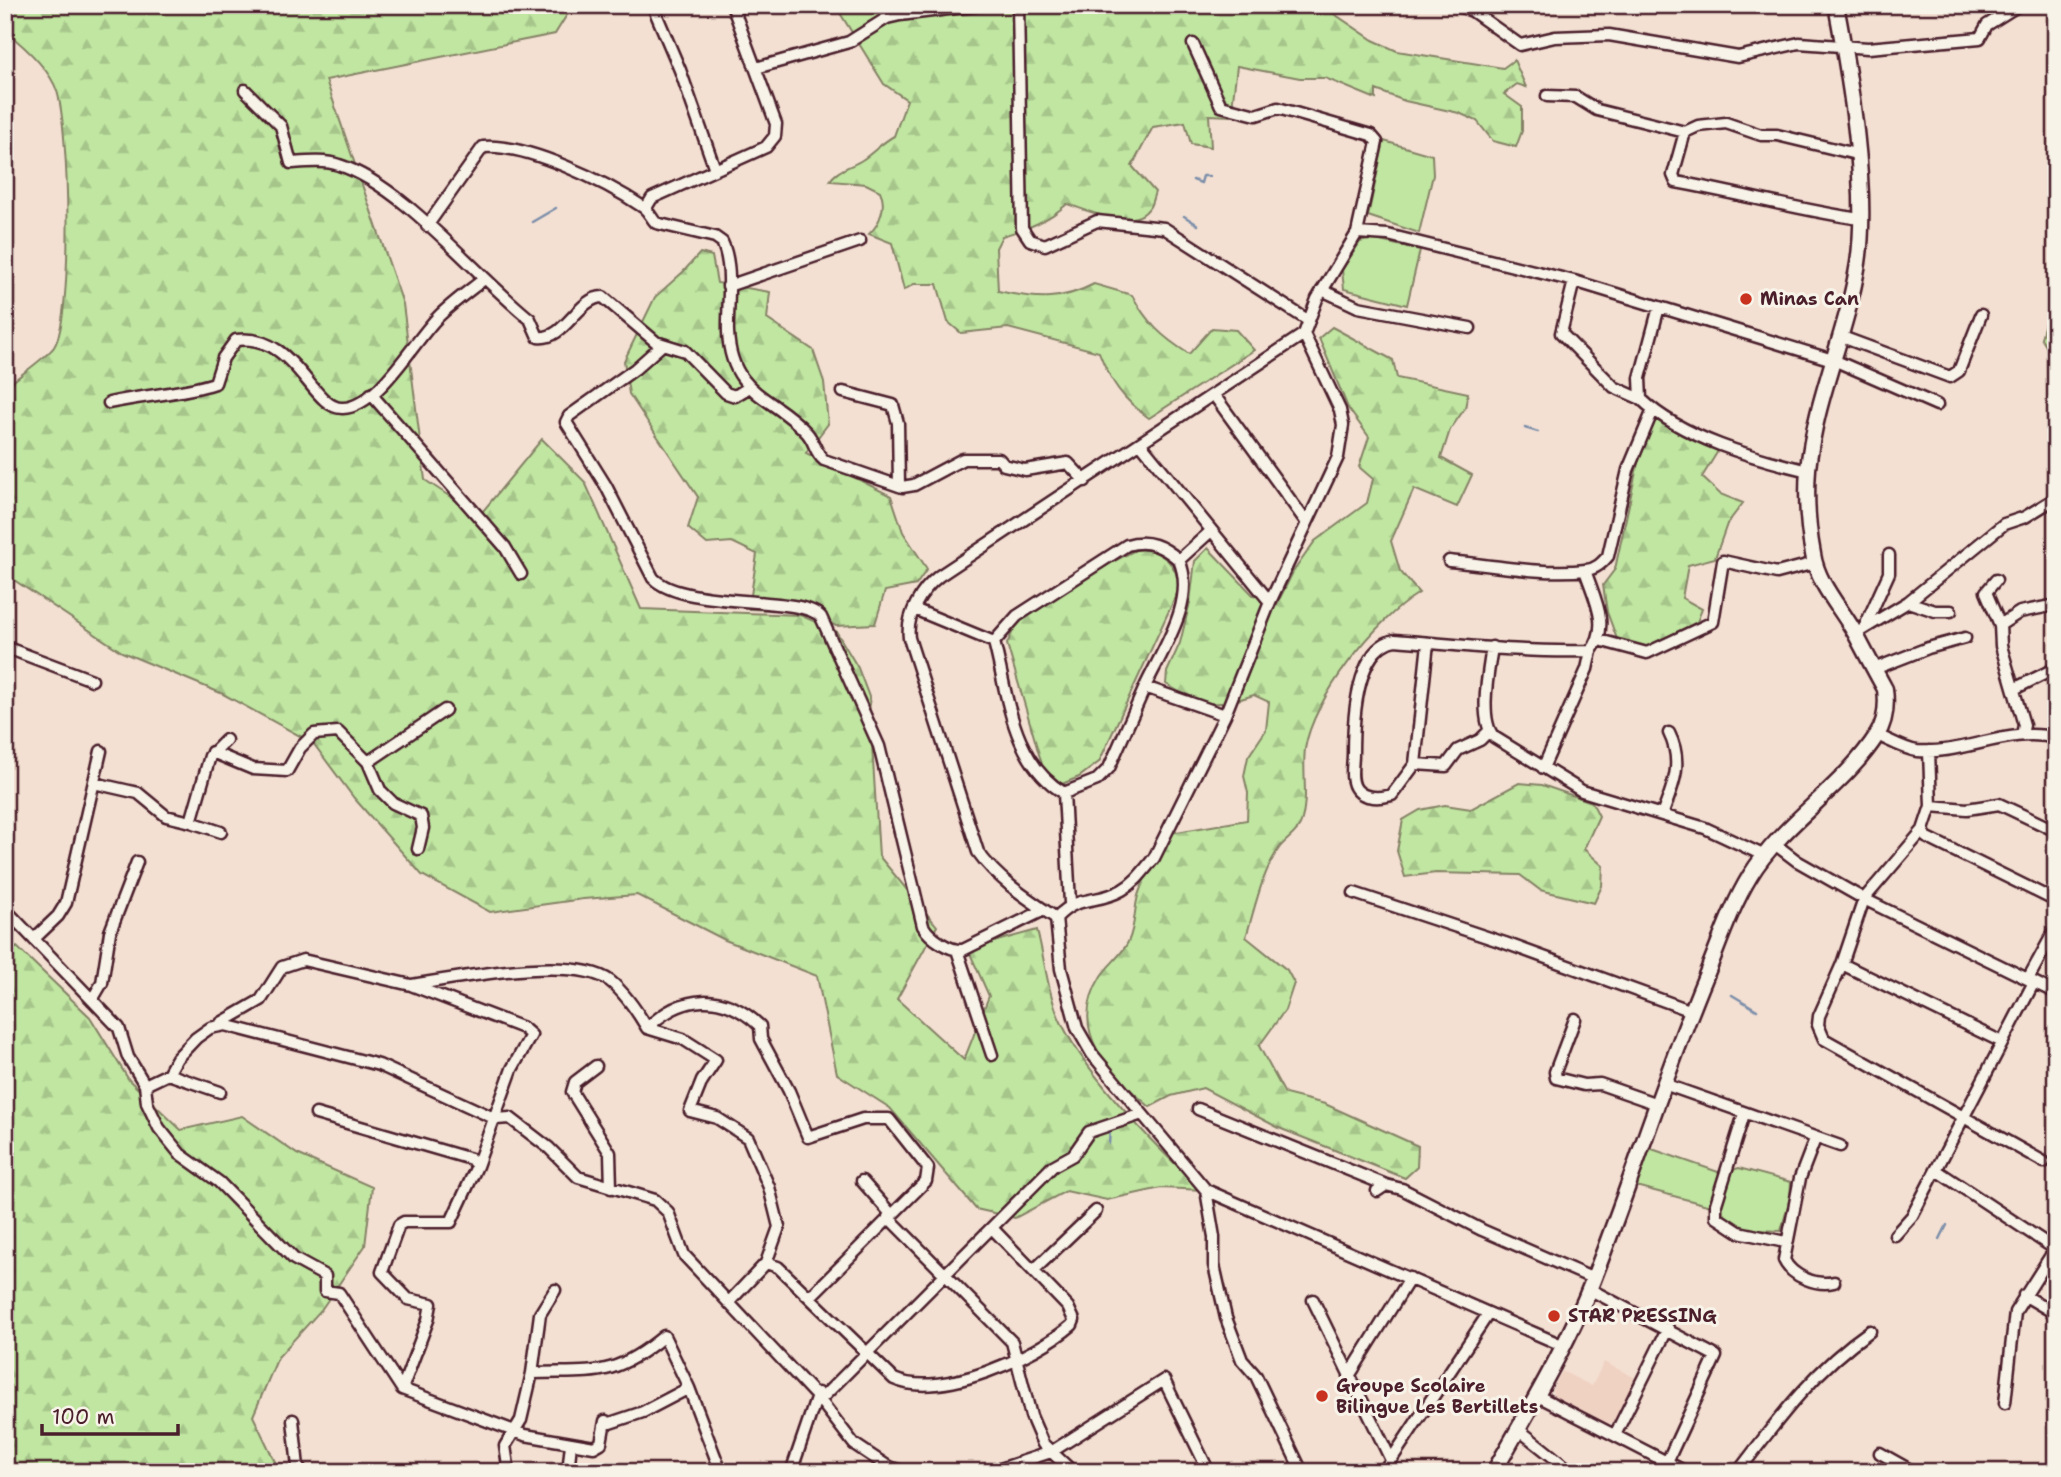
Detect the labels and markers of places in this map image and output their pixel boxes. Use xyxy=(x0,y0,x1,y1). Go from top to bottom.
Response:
place label: Minas Can xyxy=(1760,287,1859,311)
marker: Minas Can xyxy=(1738,291,1754,307)
place label: STAR PRESSING xyxy=(1568,1304,1717,1328)
marker: STAR PRESSING xyxy=(1546,1308,1562,1324)
place label: Groupe Scolaire Bilingue Les Bertillets xyxy=(1336,1374,1538,1419)
marker: Groupe Scolaire Bilingue Les Bertillets xyxy=(1314,1388,1330,1404)

